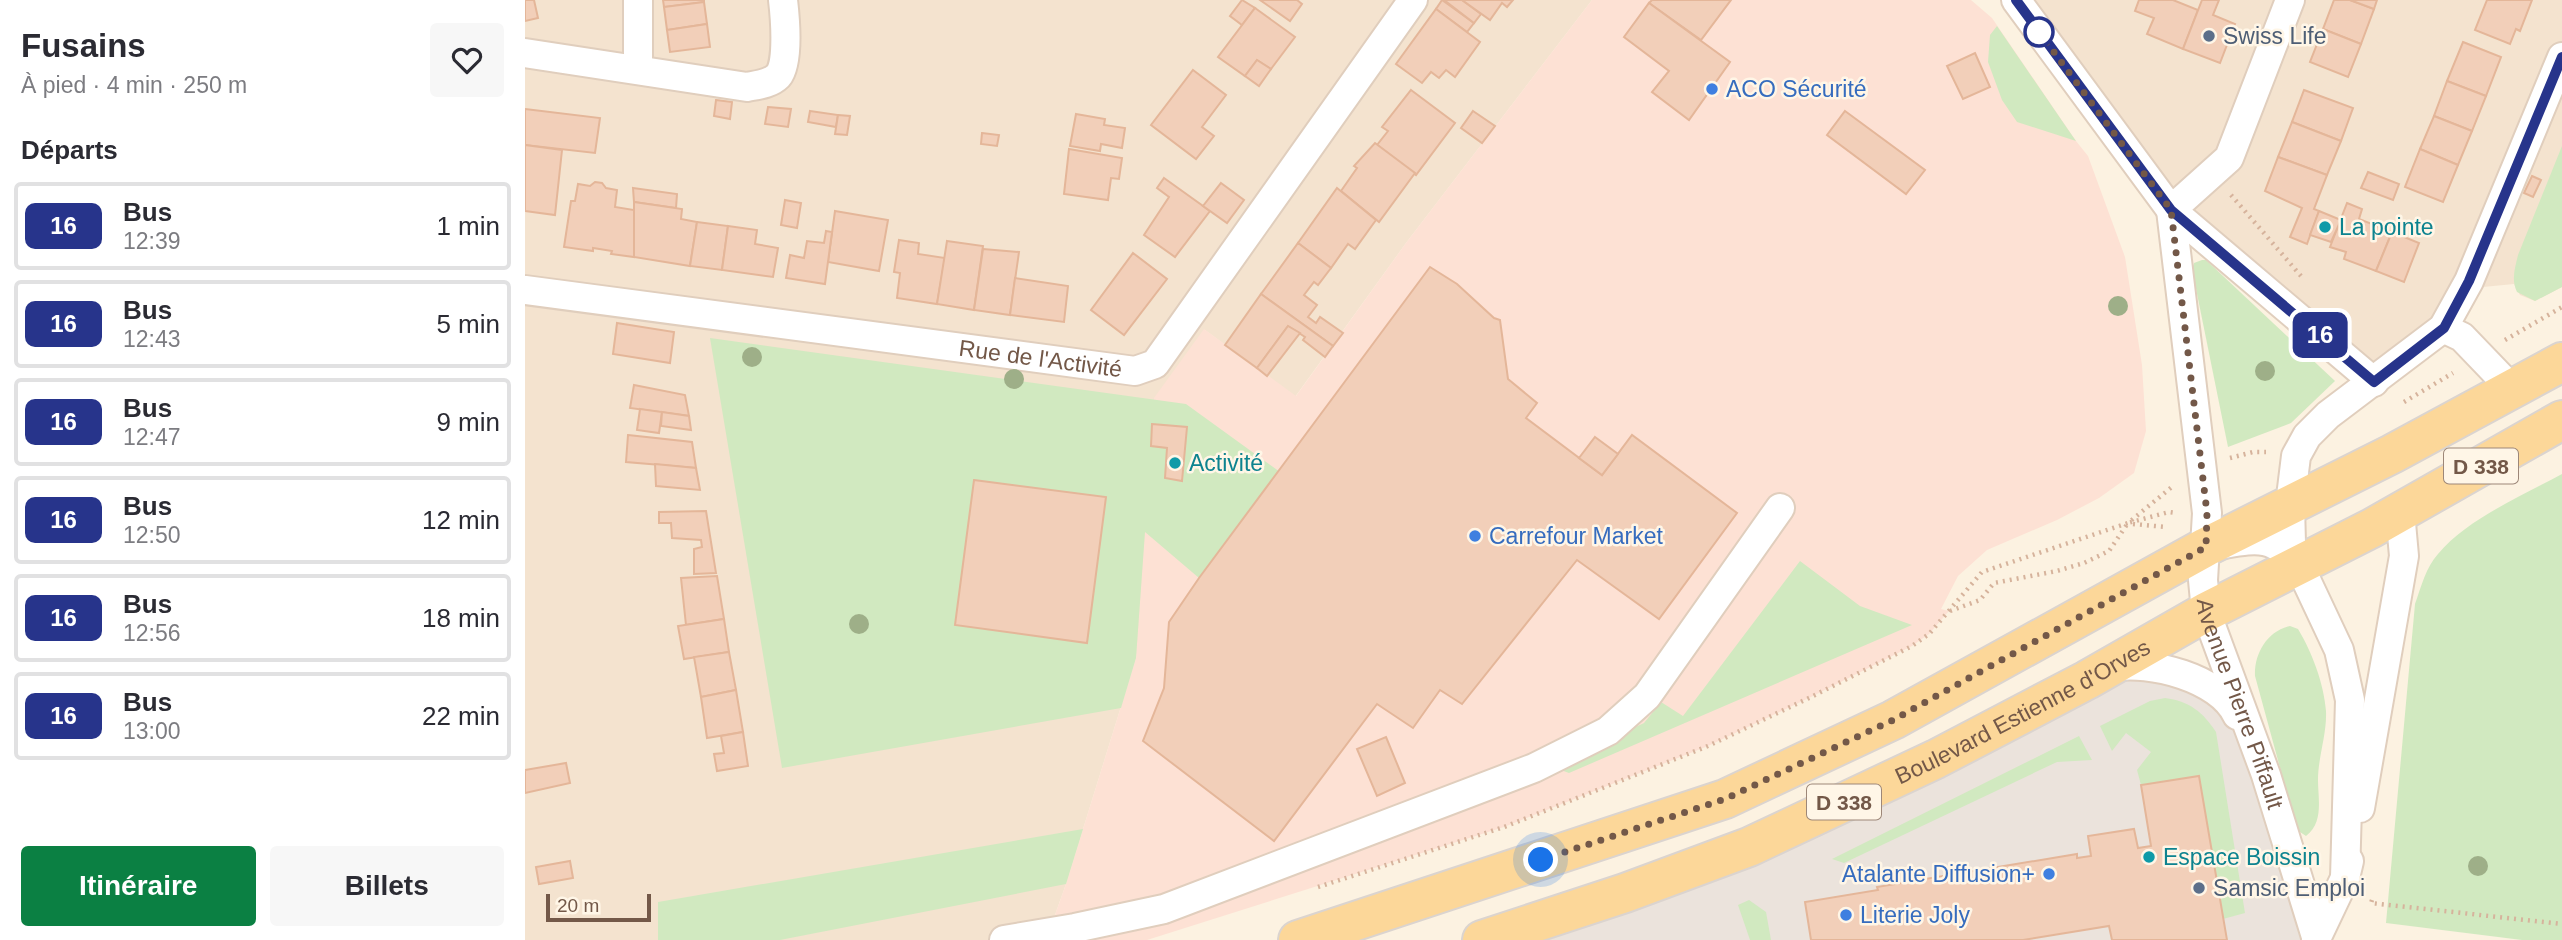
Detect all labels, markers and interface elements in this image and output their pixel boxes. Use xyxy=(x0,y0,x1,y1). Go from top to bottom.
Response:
unlabelled marker xyxy=(2024,17,2054,47)
button: heart xyxy=(430,23,504,97)
place label: Swiss Life xyxy=(2223,23,2327,49)
text: Fusains xyxy=(21,27,146,64)
marker: Swiss Life xyxy=(2201,28,2217,44)
text: À pied · 4 min · 250 m xyxy=(21,72,247,98)
place label: ACO Sécurité xyxy=(1726,76,1867,102)
marker: ACO Sécurité xyxy=(1704,81,1720,97)
text: Départs xyxy=(21,135,118,165)
text: Bus xyxy=(123,197,172,227)
text: 1 min xyxy=(436,211,500,241)
text: 16 xyxy=(50,212,77,239)
place label: La pointe xyxy=(2339,214,2434,240)
marker: La pointe xyxy=(2317,219,2333,235)
text: 12:39 xyxy=(123,228,181,254)
text: Bus xyxy=(123,295,172,325)
text: 5 min xyxy=(436,309,500,339)
text: 16 xyxy=(50,310,77,337)
line badge: 16 xyxy=(2289,312,2351,358)
text: 16 xyxy=(2307,321,2333,348)
text: 12:43 xyxy=(123,326,181,352)
street label: Rue de l'Activité xyxy=(957,335,1124,382)
text: Bus xyxy=(123,393,172,423)
text: 9 min xyxy=(436,407,500,437)
text: 16 xyxy=(50,408,77,435)
text: 12:47 xyxy=(123,424,181,450)
road number: D 338 xyxy=(2444,448,2518,484)
place label: Activité xyxy=(1189,450,1263,476)
marker: Activité xyxy=(1167,455,1183,471)
text: Bus xyxy=(123,491,172,521)
text: 12 min xyxy=(422,505,500,535)
text: 16 xyxy=(50,506,77,533)
text: 12:50 xyxy=(123,522,181,548)
place label: Carrefour Market xyxy=(1489,523,1663,549)
marker: Carrefour Market xyxy=(1467,528,1483,544)
text: Bus xyxy=(123,589,172,619)
street label: Avenue Pierre Piffault xyxy=(2192,598,2289,813)
text: 18 min xyxy=(422,603,500,633)
text: 16 xyxy=(50,604,77,631)
text: 12:56 xyxy=(123,620,181,646)
street label: Boulevard Estienne d'Orves xyxy=(1891,634,2155,789)
text: Bus xyxy=(123,687,172,717)
text: 22 min xyxy=(422,701,500,731)
text: 16 xyxy=(50,702,77,729)
text: 13:00 xyxy=(123,718,181,744)
road number: D 338 xyxy=(1807,784,1881,820)
your location xyxy=(1523,842,1558,877)
place label: Espace Boissin xyxy=(2163,844,2320,870)
button: Itinéraire xyxy=(21,846,256,926)
button: Billets xyxy=(270,846,504,926)
marker: Espace Boissin xyxy=(2141,849,2157,865)
place label: Atalante Diffusion+ xyxy=(1842,861,2035,887)
marker: Atalante Diffusion+ xyxy=(2041,866,2057,882)
place label: Samsic Emploi xyxy=(2213,875,2365,901)
marker: Samsic Emploi xyxy=(2191,880,2207,896)
scale bar xyxy=(546,891,651,923)
text: 20 m xyxy=(557,895,599,916)
place label: Literie Joly xyxy=(1860,902,1970,928)
marker: Literie Joly xyxy=(1838,907,1854,923)

